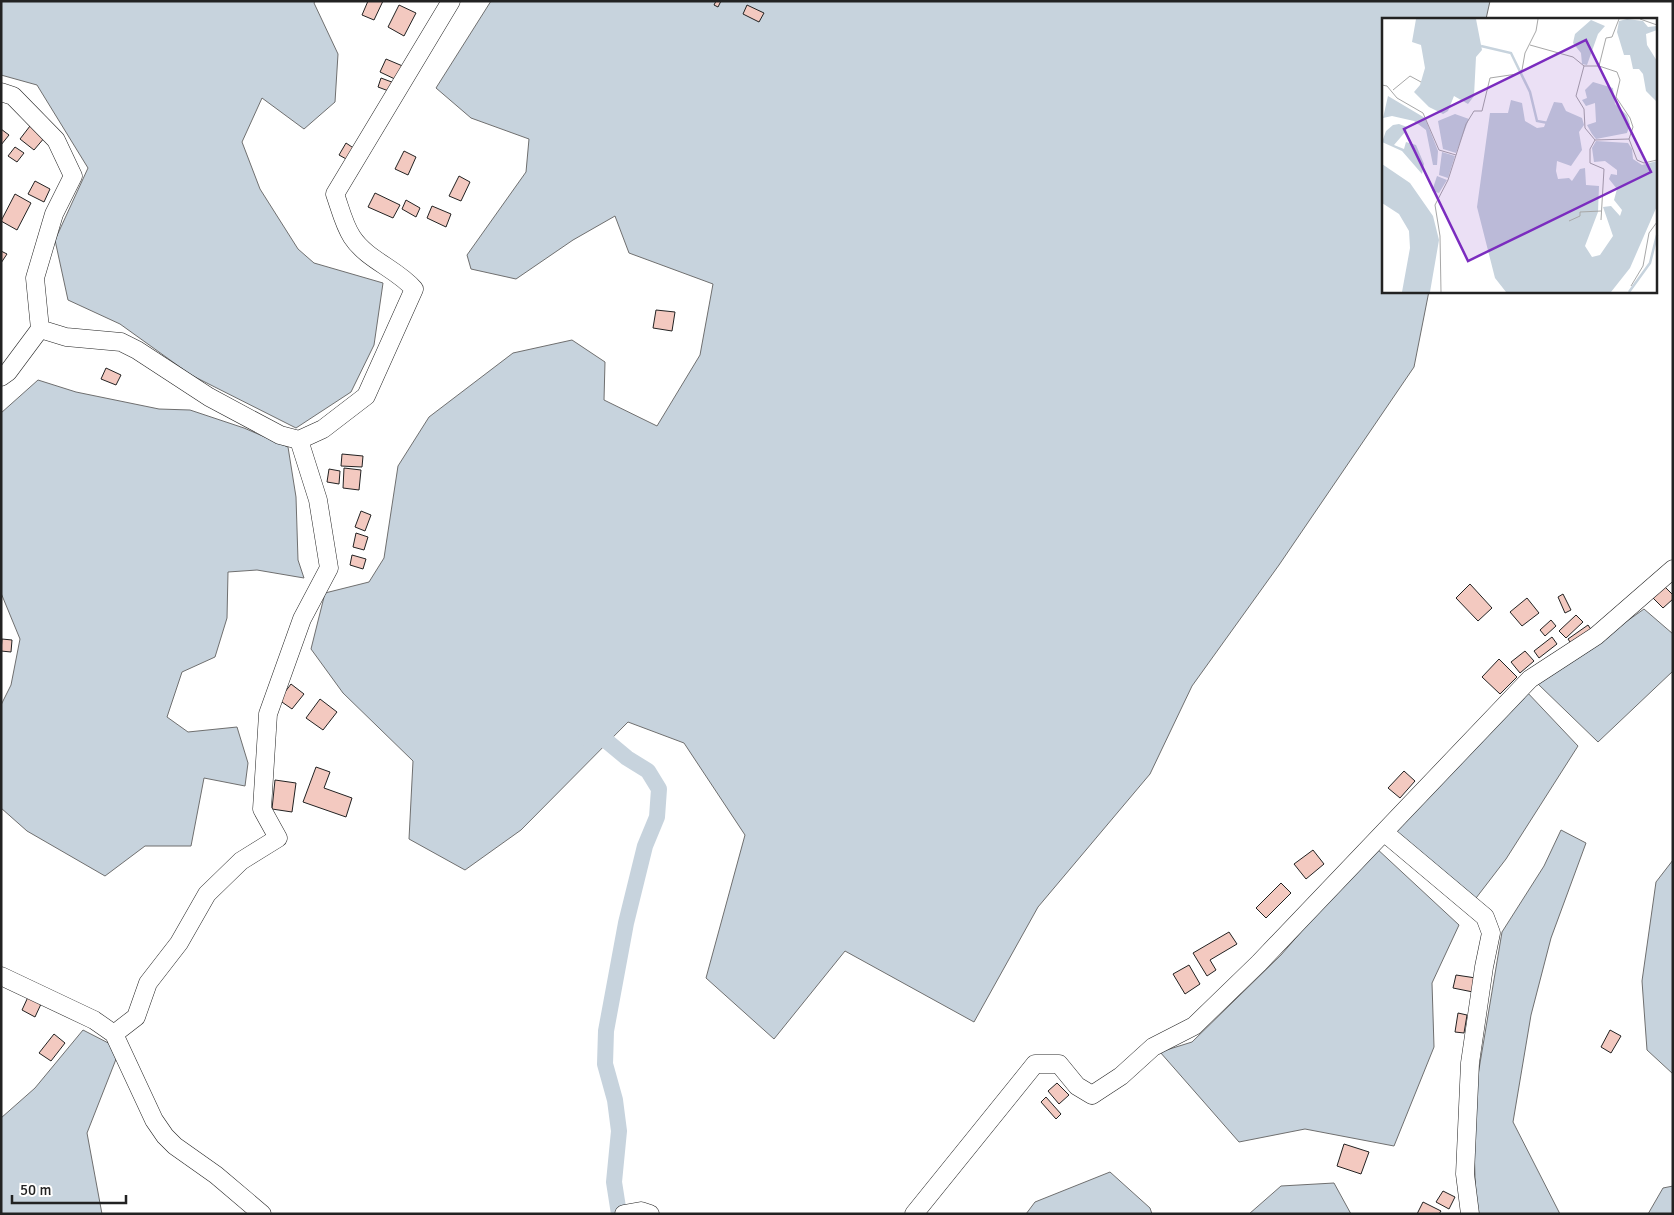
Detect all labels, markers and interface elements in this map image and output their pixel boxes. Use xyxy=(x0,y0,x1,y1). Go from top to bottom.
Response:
inset map xyxy=(1382,18,1656,292)
scale bar xyxy=(12,1172,126,1204)
text: 50 m xyxy=(20,1181,51,1199)

